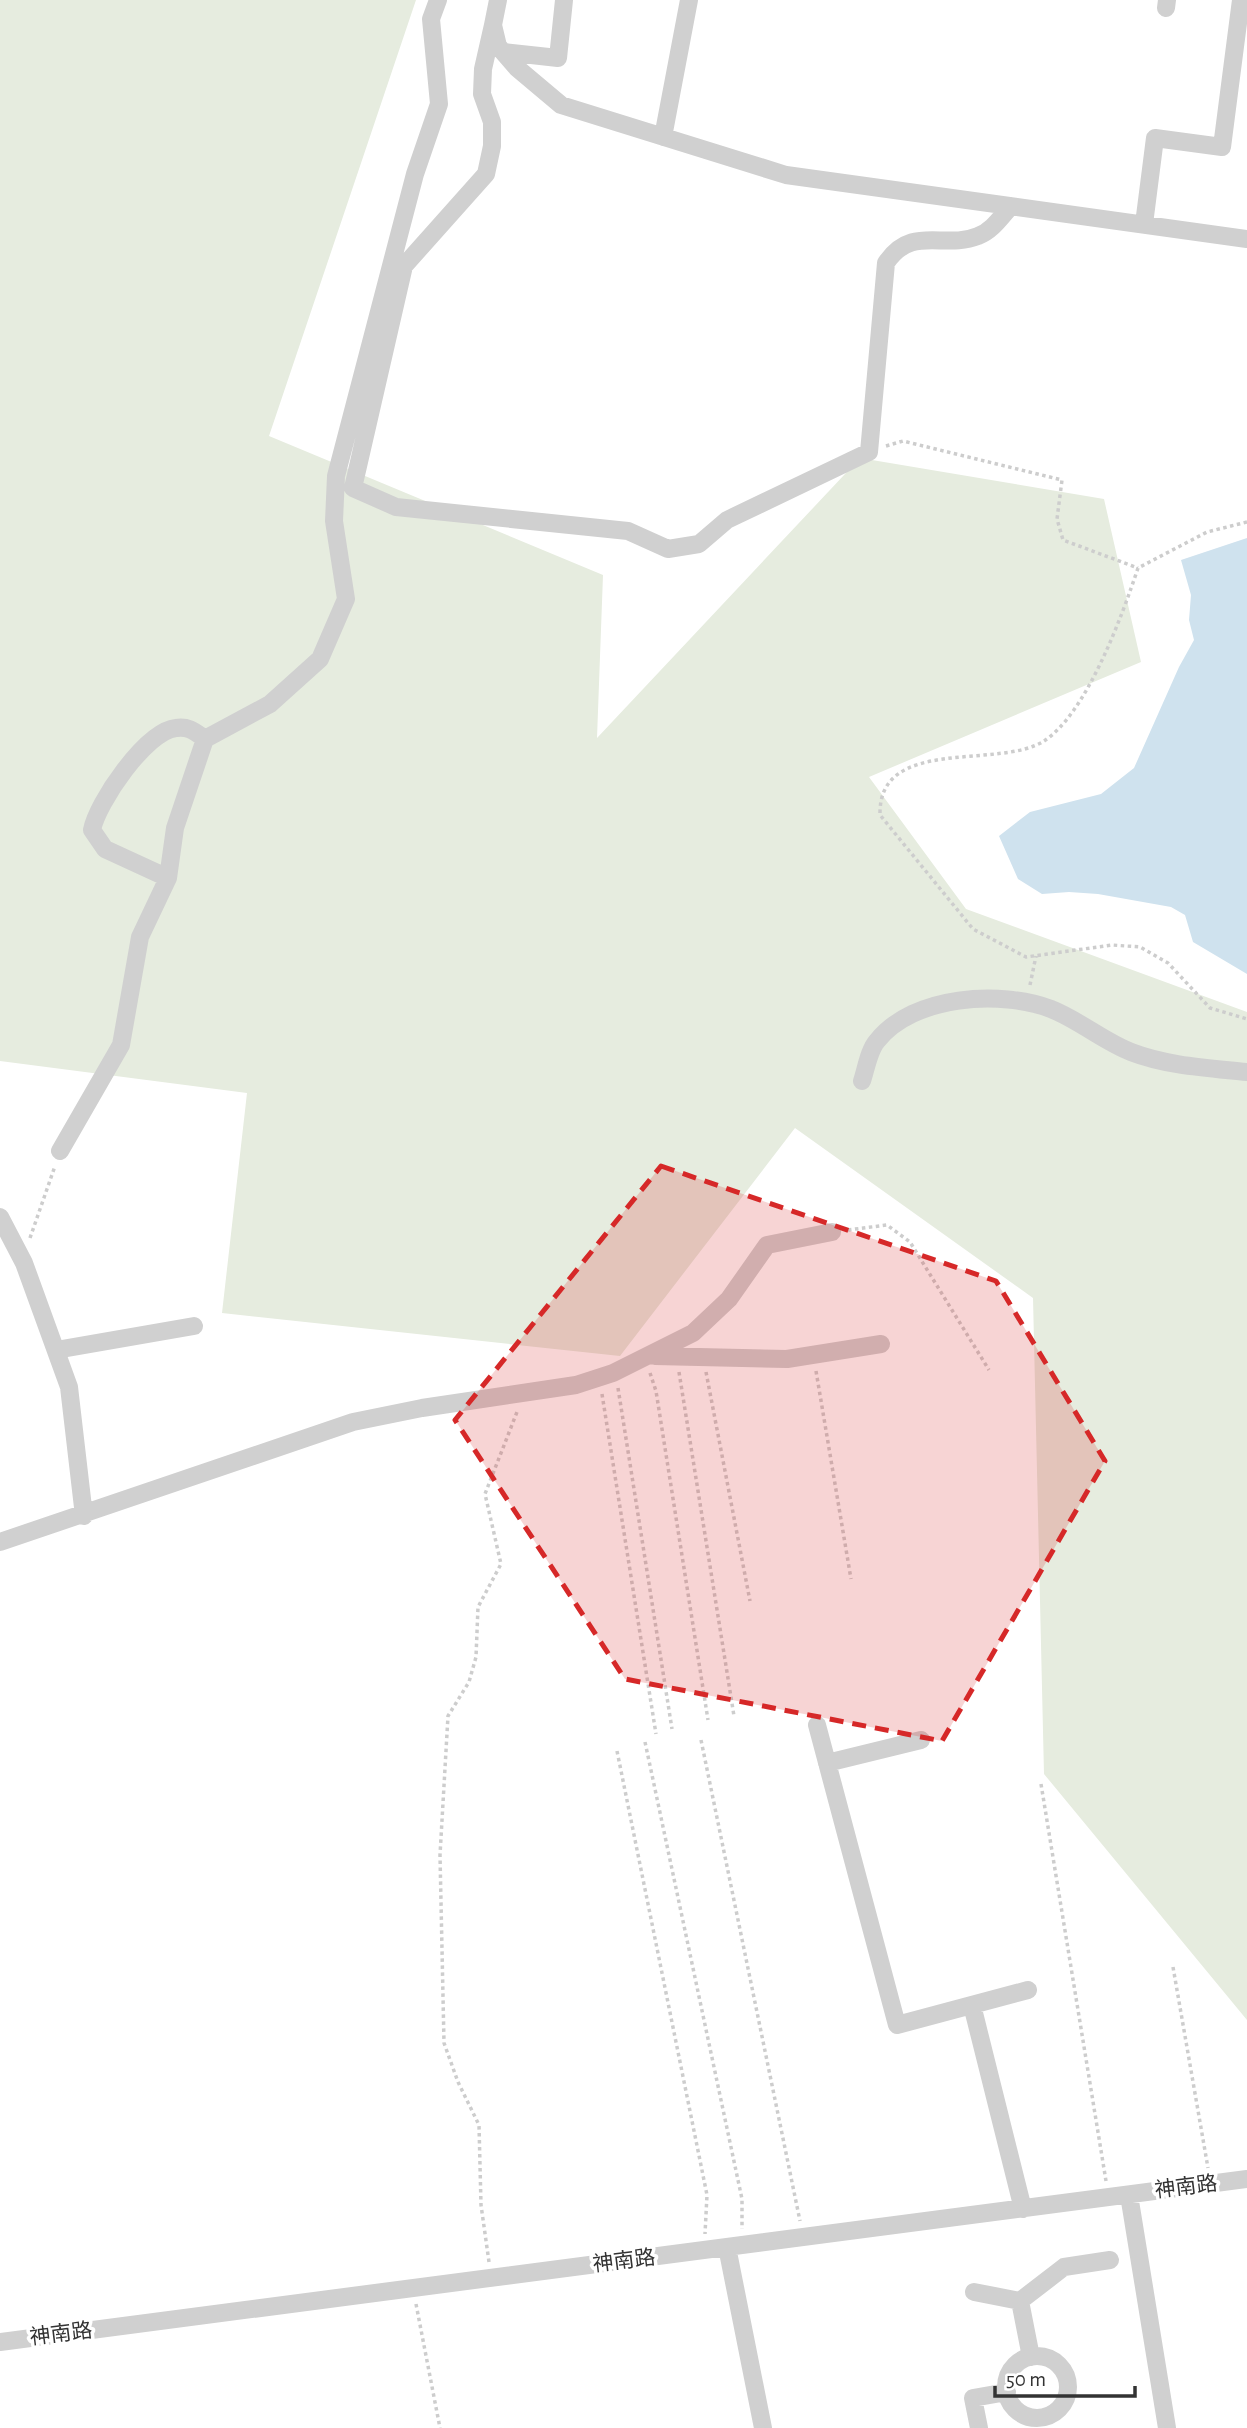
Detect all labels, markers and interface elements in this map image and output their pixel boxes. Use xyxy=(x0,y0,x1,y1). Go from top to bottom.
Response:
street label: 神南路 xyxy=(1153,2172,1219,2201)
street label: 神南路 xyxy=(591,2246,657,2275)
street label: 神南路 xyxy=(28,2319,94,2348)
scale bar xyxy=(995,2354,1135,2398)
text: 50 m xyxy=(1006,2369,1046,2390)

